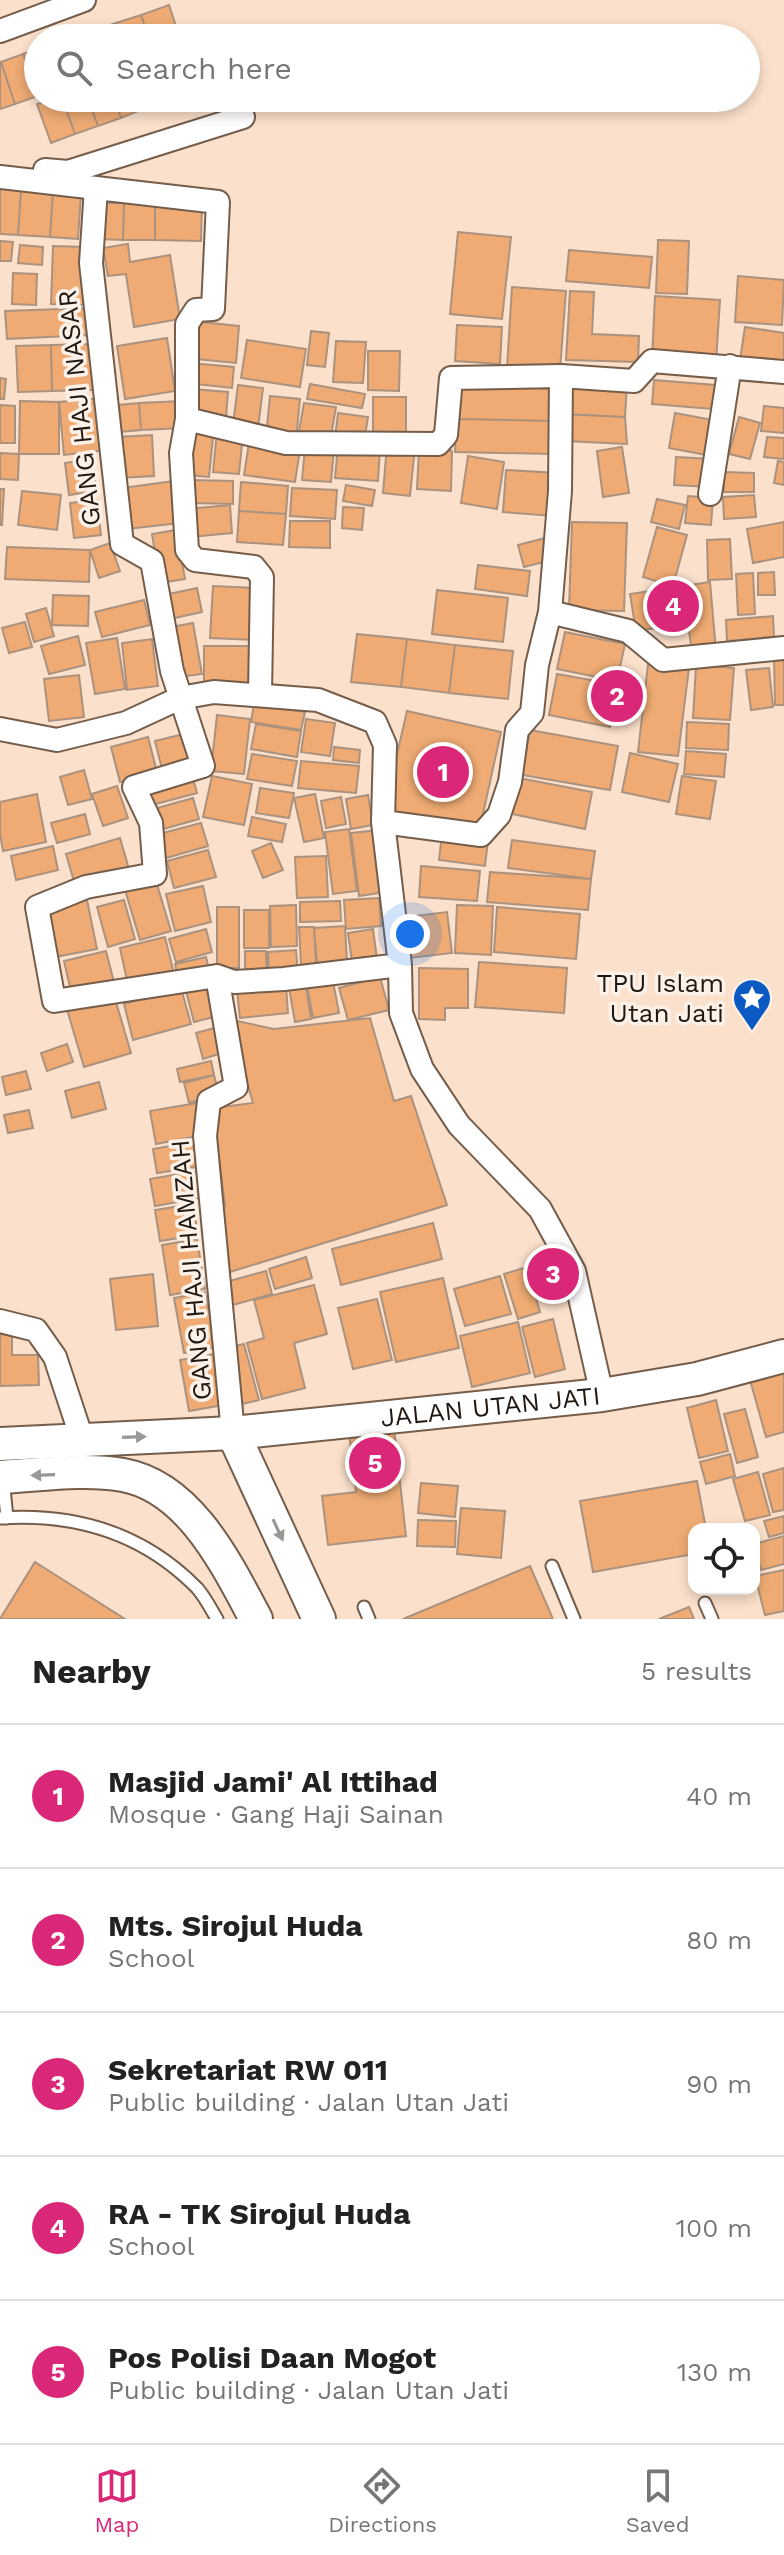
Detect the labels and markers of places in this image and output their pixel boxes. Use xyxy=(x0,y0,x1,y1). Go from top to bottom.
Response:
pin: 4 xyxy=(647,576,699,636)
pin: 2 xyxy=(591,666,643,726)
pin: 1 xyxy=(417,742,469,802)
place label: TPU Islam Utan Jati xyxy=(597,968,724,1028)
place icon: TPU Islam Utan Jati xyxy=(731,977,773,1032)
pin: 3 xyxy=(527,1244,579,1304)
pin: 5 xyxy=(349,1433,401,1493)

